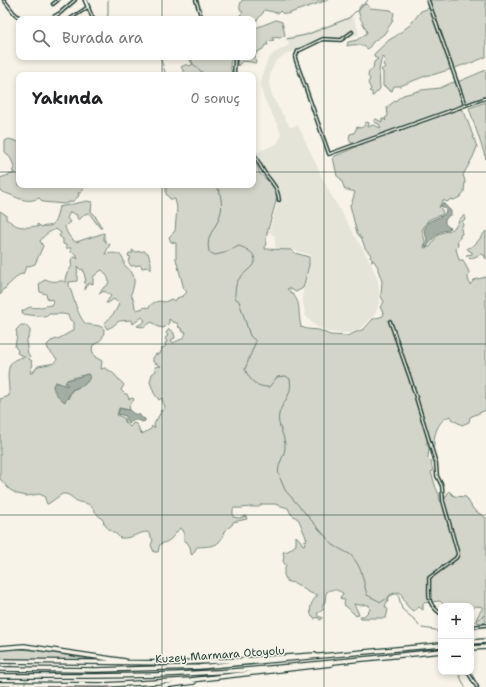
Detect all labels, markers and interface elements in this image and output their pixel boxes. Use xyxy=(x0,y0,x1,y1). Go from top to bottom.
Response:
search box xyxy=(16,16,256,60)
icon: search xyxy=(30,27,52,49)
text: Burada ara xyxy=(62,28,143,48)
text: Yakında xyxy=(32,87,103,109)
text: 0 sonuç xyxy=(191,90,240,107)
map controls xyxy=(438,603,474,675)
button: + xyxy=(438,603,474,639)
button: − xyxy=(438,639,474,675)
street label: Kuzey Marmara Otoyolu xyxy=(155,643,285,667)

